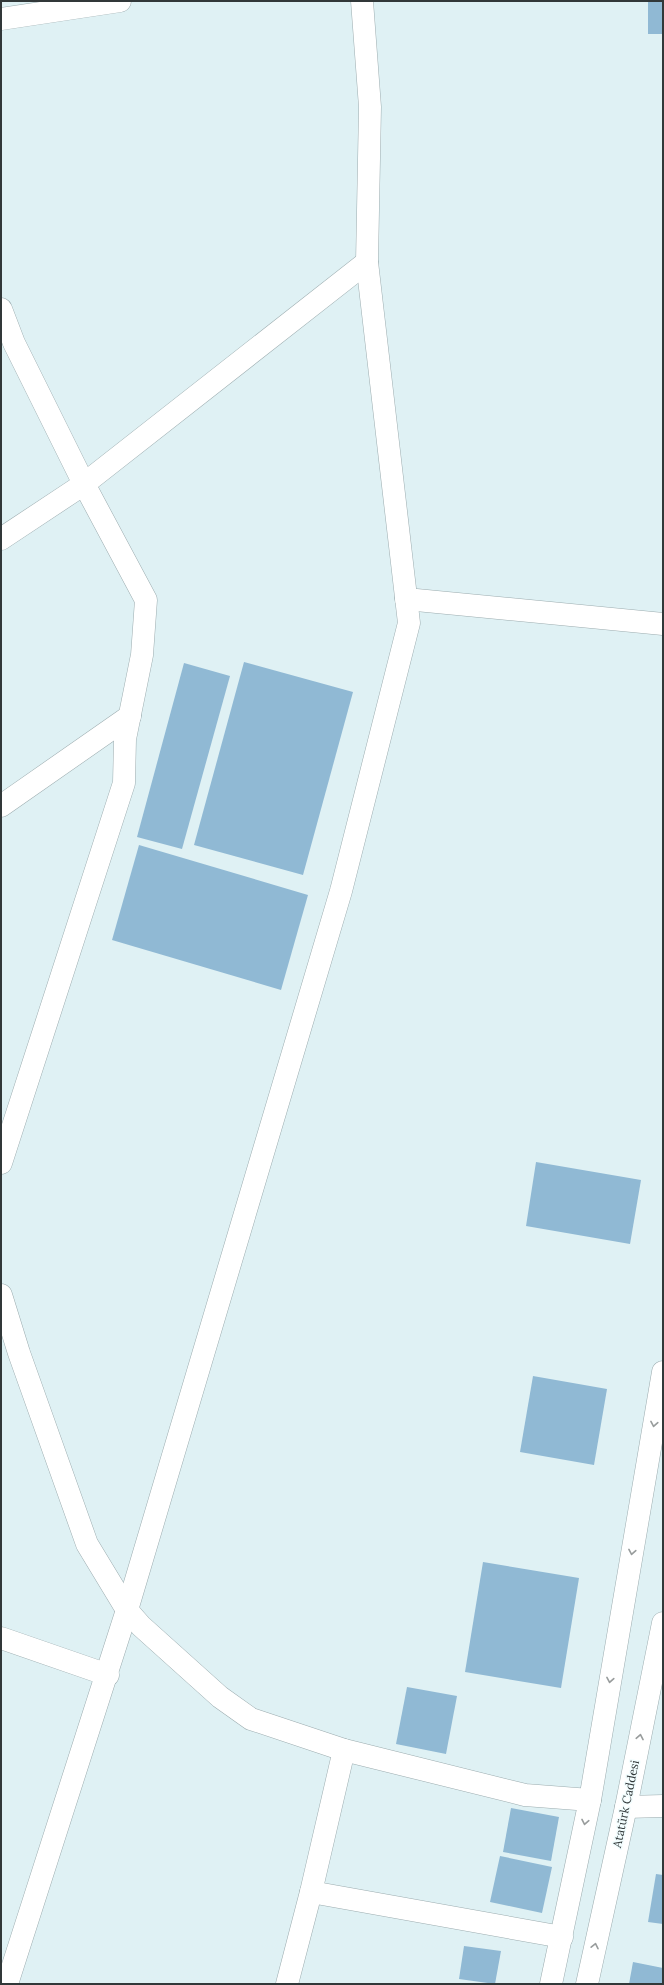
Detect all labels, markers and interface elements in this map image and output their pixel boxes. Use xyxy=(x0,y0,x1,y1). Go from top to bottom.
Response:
one-way arrow xyxy=(650,1421,659,1427)
one-way arrow xyxy=(628,1549,637,1555)
one-way arrow xyxy=(606,1677,615,1683)
one-way arrow xyxy=(636,1734,644,1740)
street label: Atatürk Caddesi xyxy=(609,1759,642,1850)
one-way arrow xyxy=(582,1819,590,1825)
one-way arrow xyxy=(590,1943,598,1949)

